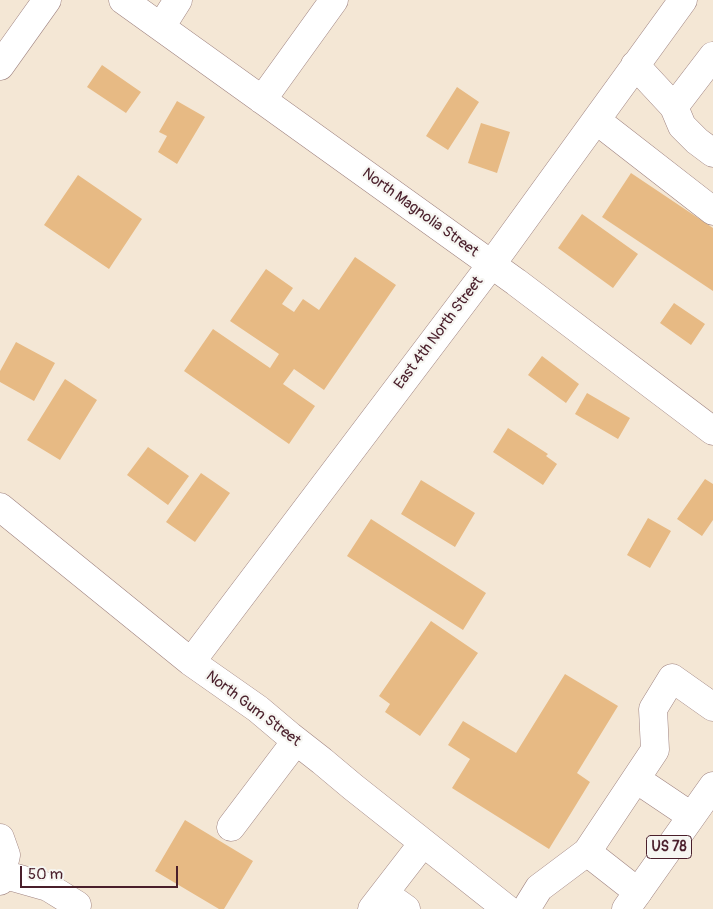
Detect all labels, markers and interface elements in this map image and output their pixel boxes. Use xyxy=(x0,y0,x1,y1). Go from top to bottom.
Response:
street label: North Magnolia Street xyxy=(358,165,482,261)
street label: East 4th North Street xyxy=(391,273,487,393)
street label: North Gum Street xyxy=(202,667,304,751)
road number: US 78 xyxy=(646,836,692,859)
scale bar xyxy=(22,856,180,888)
text: 50 m xyxy=(28,865,63,884)

